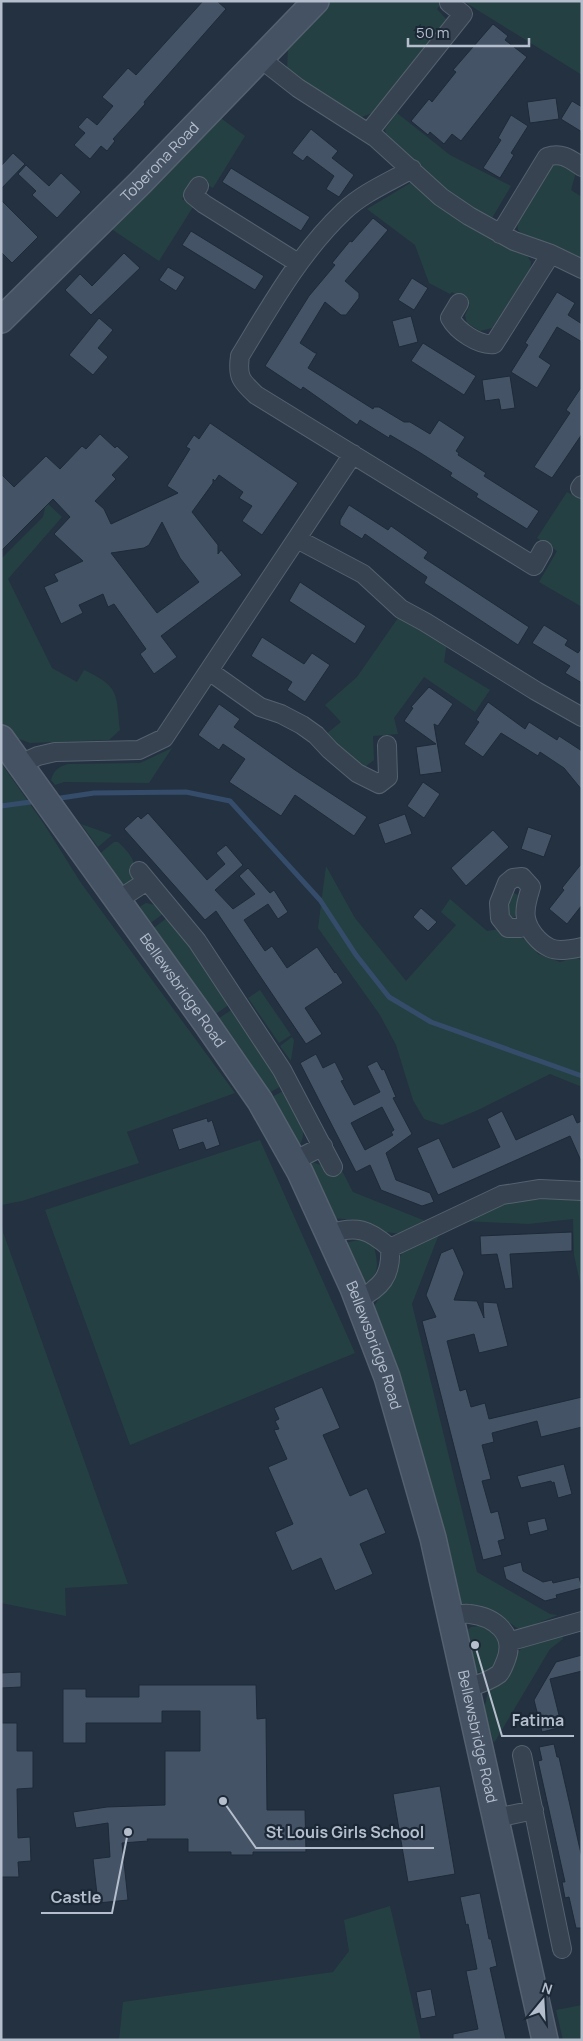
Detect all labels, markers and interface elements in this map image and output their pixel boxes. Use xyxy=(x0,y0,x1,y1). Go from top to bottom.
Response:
scale bar xyxy=(408,15,529,47)
text: 50 m xyxy=(416,22,450,43)
street label: Toberona Road xyxy=(116,117,203,206)
street label: Bellewsbridge Road xyxy=(135,929,231,1051)
street label: Bellewsbridge Road xyxy=(341,1277,407,1412)
street label: Bellewsbridge Road xyxy=(453,1668,503,1805)
callout: Fatima xyxy=(502,1705,574,1736)
text: Fatima xyxy=(512,1709,564,1731)
callout: St Louis Girls School xyxy=(256,1817,434,1848)
text: St Louis Girls School xyxy=(266,1821,424,1843)
callout: Castle xyxy=(41,1882,112,1913)
text: Castle xyxy=(51,1886,102,1908)
north arrow xyxy=(518,1976,568,2026)
text: N xyxy=(539,1978,555,1999)

